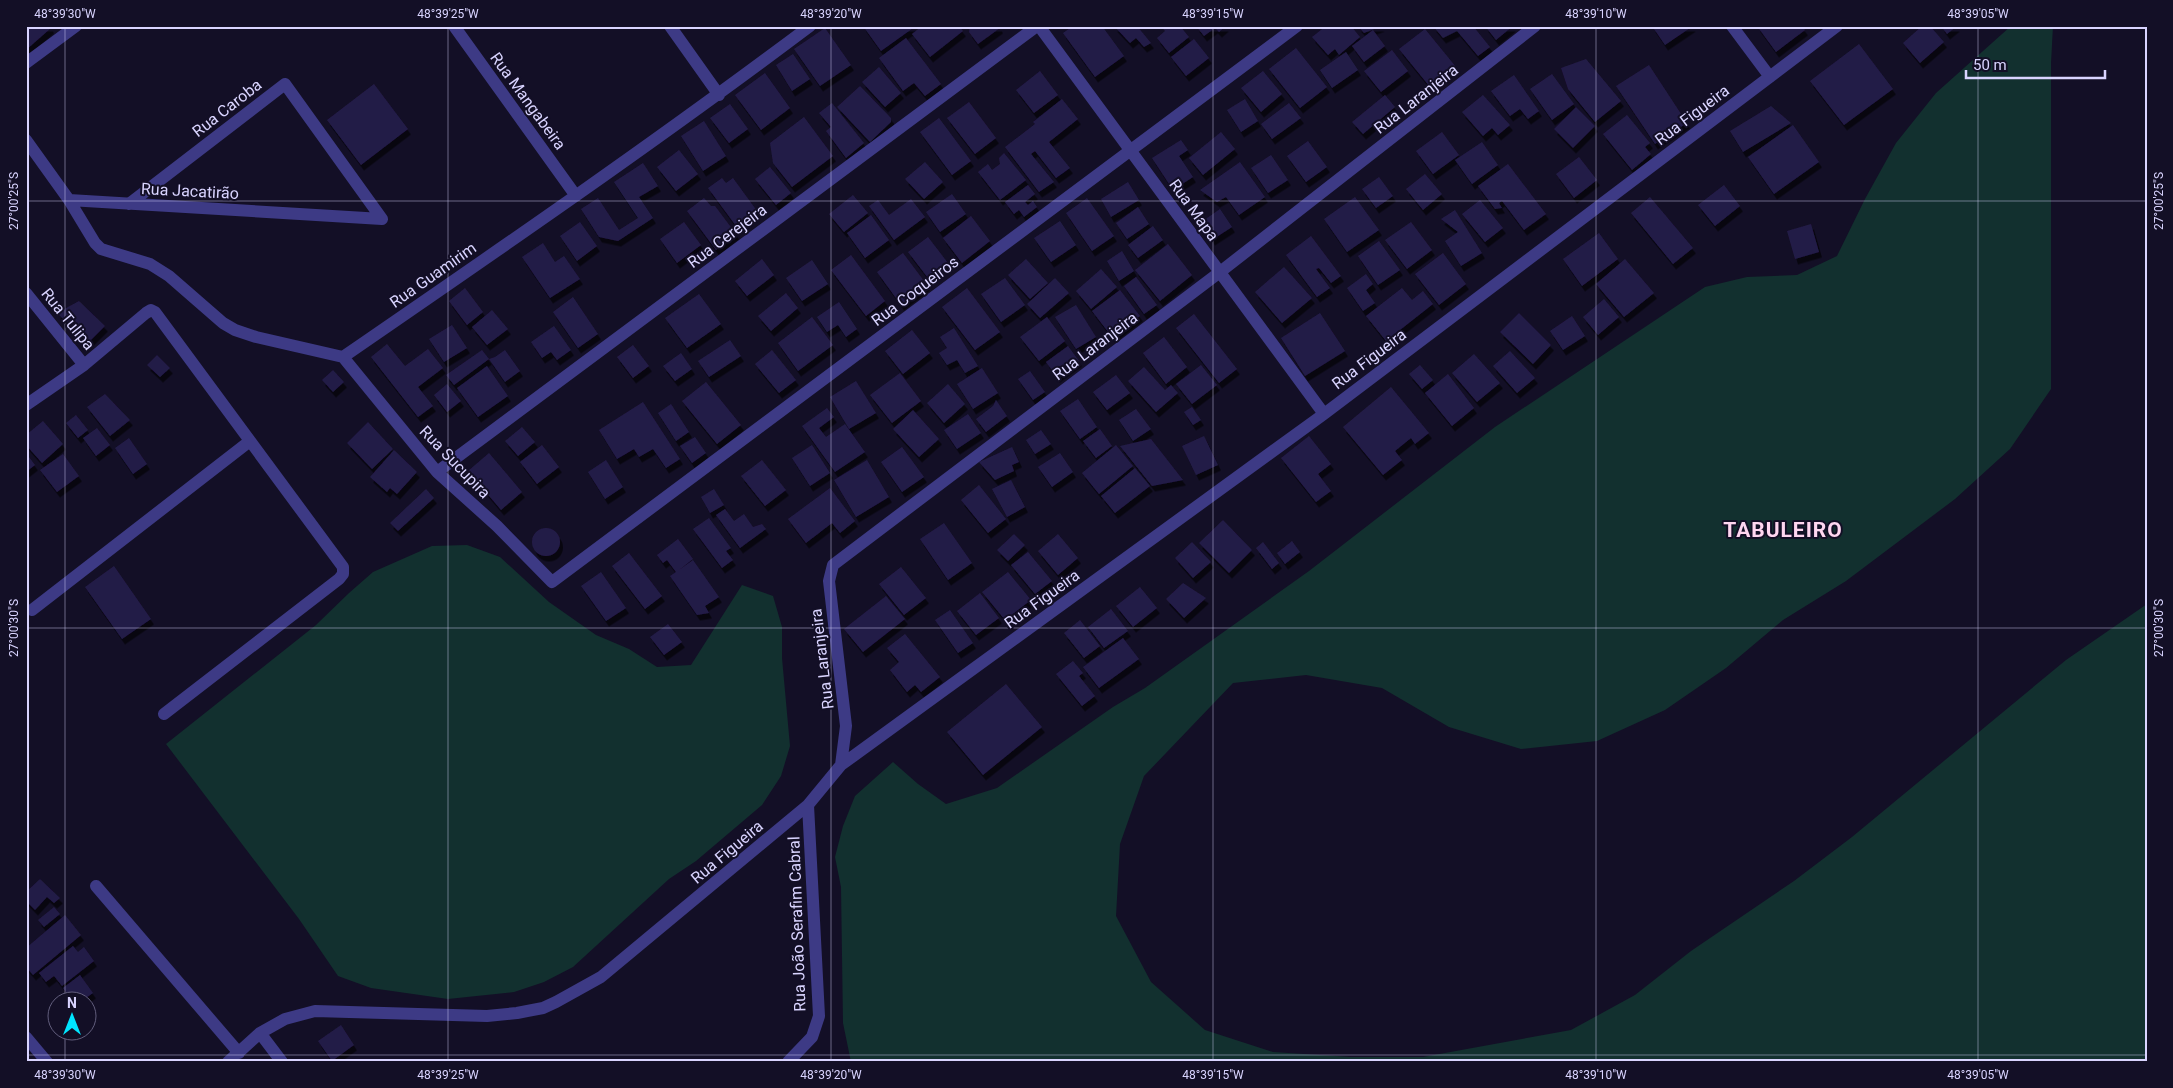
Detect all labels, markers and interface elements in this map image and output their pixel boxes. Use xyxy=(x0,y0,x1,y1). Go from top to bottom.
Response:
text: 48°39'30"W xyxy=(34,7,96,21)
text: 48°39'25"W xyxy=(417,7,479,21)
text: 48°39'20"W xyxy=(800,7,862,21)
text: 48°39'15"W xyxy=(1182,7,1244,21)
text: 48°39'10"W xyxy=(1565,7,1627,21)
text: 48°39'05"W xyxy=(1947,7,2009,21)
scale bar xyxy=(1966,48,2104,80)
street label: Rua Mangabeira xyxy=(486,49,570,153)
text: 50 m xyxy=(1973,56,2007,74)
street label: Rua Laranjeira xyxy=(1370,60,1462,138)
street label: Rua Caroba xyxy=(189,75,265,141)
street label: Rua Figueira xyxy=(1651,81,1733,149)
text: 27°00'25"S xyxy=(7,172,21,230)
text: 27°00'25"S xyxy=(2152,172,2166,230)
street label: Rua Mapa xyxy=(1165,175,1223,245)
street label: Rua Jacatirão xyxy=(141,179,239,203)
street label: Rua Cerejeira xyxy=(684,200,770,272)
street label: Rua Guamirim xyxy=(386,238,480,312)
street label: Rua Coqueiros xyxy=(868,252,962,330)
street label: Rua Tulipa xyxy=(37,284,99,354)
street label: Rua Laranjeira xyxy=(1049,308,1141,384)
street label: Rua Figueira xyxy=(1328,325,1410,393)
street label: Rua Sucupira xyxy=(416,422,494,502)
district label: TABULEIRO xyxy=(1723,518,1843,542)
street label: Rua Figueira xyxy=(1001,565,1083,633)
text: 27°00'30"S xyxy=(7,599,21,657)
text: 27°00'30"S xyxy=(2152,599,2166,657)
street label: Rua Laranjeira xyxy=(806,608,838,710)
street label: Rua Figueira xyxy=(687,816,767,888)
street label: Rua João Serafim Cabral xyxy=(784,836,810,1012)
north arrow xyxy=(48,990,98,1040)
text: N xyxy=(67,995,77,1011)
text: 48°39'30"W xyxy=(34,1068,96,1082)
text: 48°39'25"W xyxy=(417,1068,479,1082)
text: 48°39'20"W xyxy=(800,1068,862,1082)
text: 48°39'15"W xyxy=(1182,1068,1244,1082)
text: 48°39'10"W xyxy=(1565,1068,1627,1082)
text: 48°39'05"W xyxy=(1947,1068,2009,1082)

